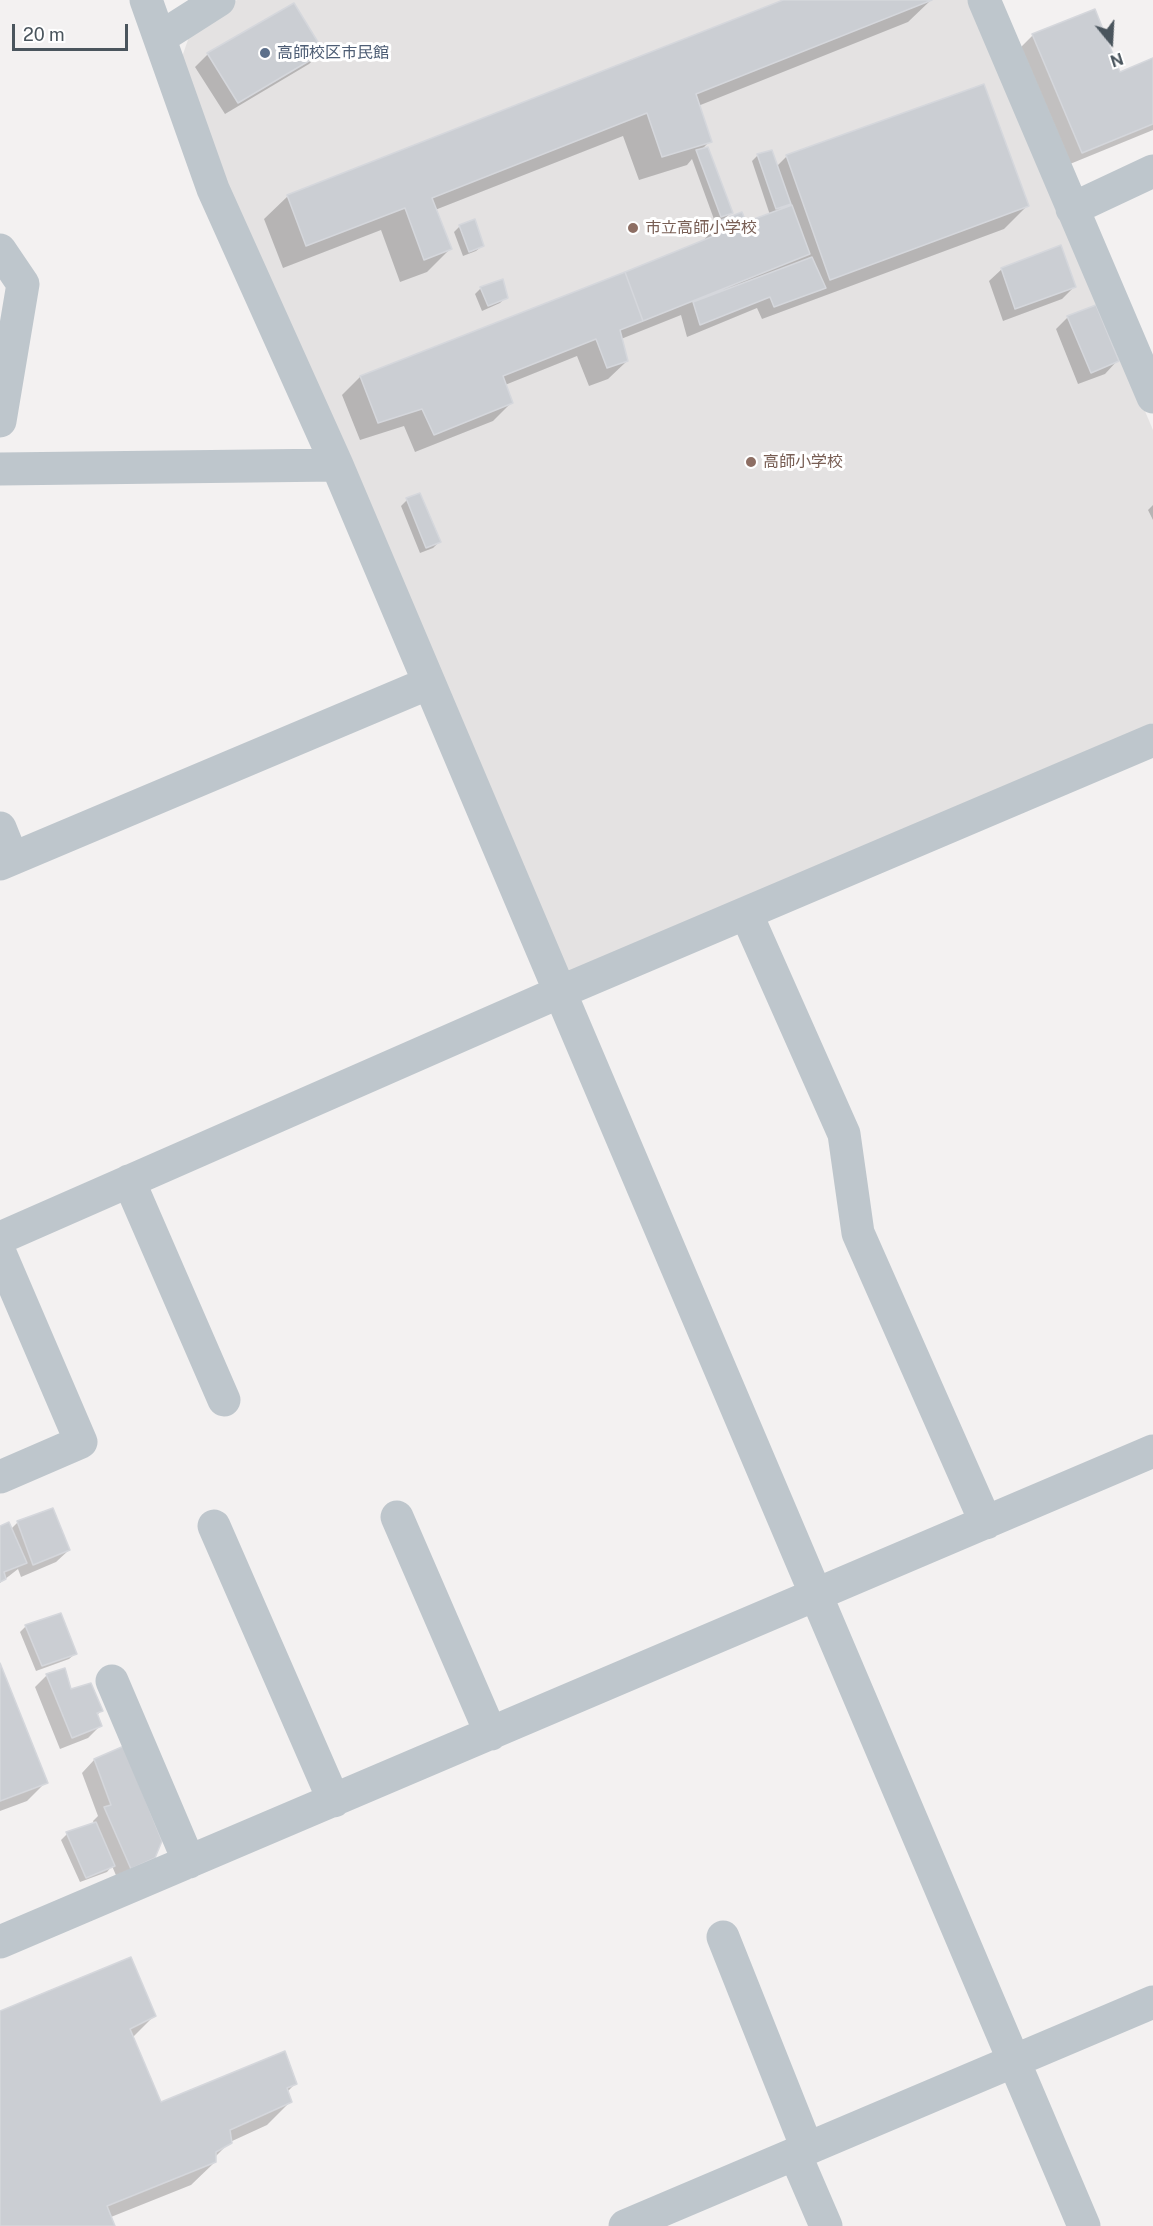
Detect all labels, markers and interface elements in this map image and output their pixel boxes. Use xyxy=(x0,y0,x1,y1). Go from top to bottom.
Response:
scale bar xyxy=(15,12,130,50)
north arrow xyxy=(1081,12,1141,72)
text: 20 m xyxy=(23,24,65,45)
place label: 高師校区市民館 xyxy=(277,43,389,63)
marker: 高師校区市民館 xyxy=(258,46,272,60)
text: N xyxy=(1108,49,1126,71)
place label: 市立高師小学校 xyxy=(645,218,757,238)
marker: 市立高師小学校 xyxy=(626,221,640,235)
place label: 高師小学校 xyxy=(763,452,843,472)
marker: 高師小学校 xyxy=(744,455,758,469)

